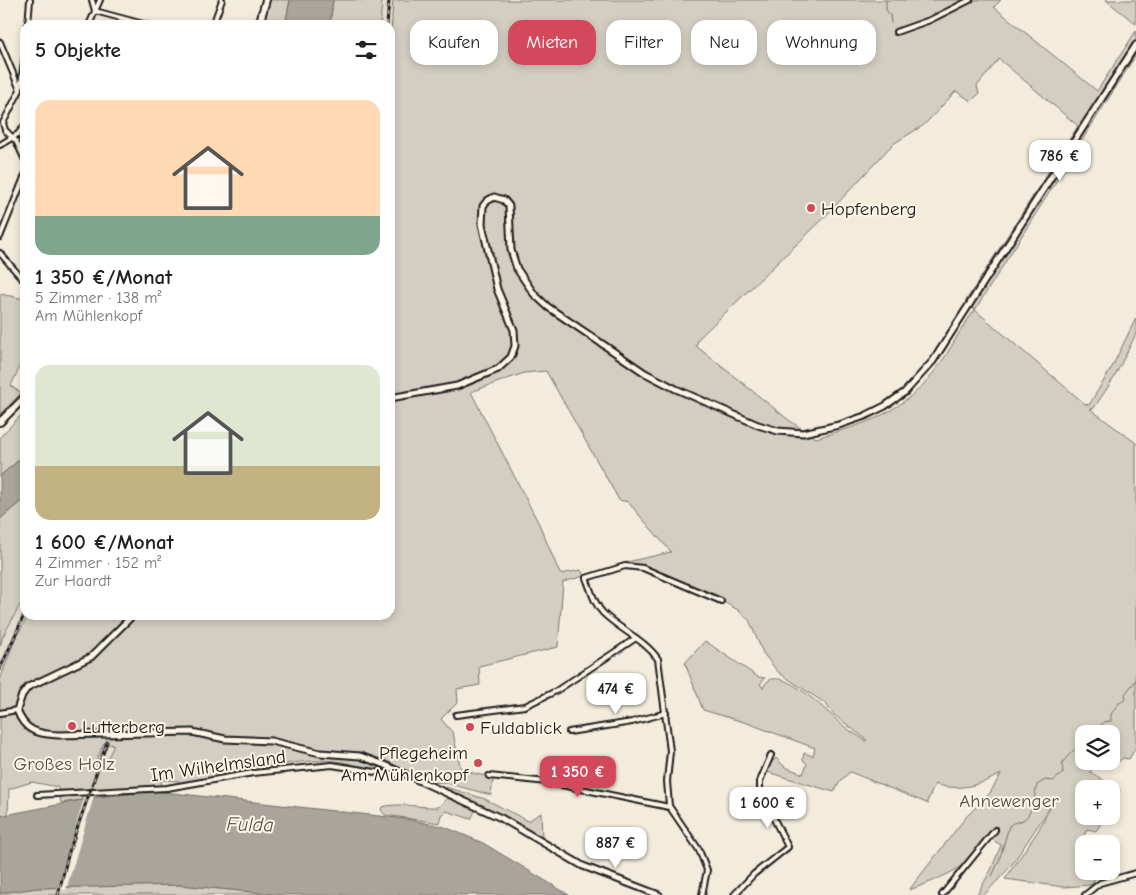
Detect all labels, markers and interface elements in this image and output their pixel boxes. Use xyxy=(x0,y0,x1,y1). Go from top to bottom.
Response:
chip: Kaufen xyxy=(410,20,498,65)
chip: Mieten xyxy=(508,20,596,65)
chip: Filter xyxy=(606,20,681,65)
chip: Neu xyxy=(691,20,757,65)
chip: Wohnung xyxy=(767,20,876,65)
icon: filters xyxy=(352,36,380,64)
text: 5 Objekte xyxy=(35,38,121,62)
icon: home xyxy=(163,133,253,223)
pin: 786 € xyxy=(1025,140,1095,182)
text: 786 € xyxy=(1040,147,1080,165)
place label: Hopfenberg xyxy=(821,198,917,220)
marker: Hopfenberg xyxy=(805,202,817,214)
text: 1 350 €/Monat xyxy=(35,265,172,289)
text: 5 Zimmer · 138 m² xyxy=(35,289,162,307)
text: Am Mühlenkopf xyxy=(35,307,142,325)
icon: home xyxy=(163,398,253,488)
text: 1 600 €/Monat xyxy=(35,530,174,554)
text: 4 Zimmer · 152 m² xyxy=(35,554,161,572)
text: Zur Haardt xyxy=(35,572,111,590)
pin: 474 € xyxy=(581,672,651,715)
text: 474 € xyxy=(597,680,635,698)
place label: Lutterberg xyxy=(82,716,165,738)
place label: Fuldablick xyxy=(480,717,563,739)
marker: Lutterberg xyxy=(66,720,78,732)
marker: Fuldablick xyxy=(464,721,476,733)
map controls xyxy=(1075,725,1120,880)
button: layers xyxy=(1075,725,1120,770)
place label: Pflegeheim Am Mühlenkopf xyxy=(341,742,470,786)
street label: Im Wilhelmsland xyxy=(149,746,287,786)
park label: Großes Holz xyxy=(14,753,114,775)
pin: 1 350 € xyxy=(532,756,624,798)
marker: Pflegeheim Am Mühlenkopf xyxy=(472,757,484,769)
text: 1 350 € xyxy=(551,763,605,781)
button: + xyxy=(1075,780,1120,825)
pin: 1 600 € xyxy=(722,786,814,829)
park label: Ahnewenger xyxy=(959,790,1059,812)
text: 1 600 € xyxy=(740,794,796,812)
water label: Fulda xyxy=(226,813,274,836)
pin: 887 € xyxy=(581,826,651,869)
text: 887 € xyxy=(596,834,636,852)
button: − xyxy=(1075,835,1120,880)

